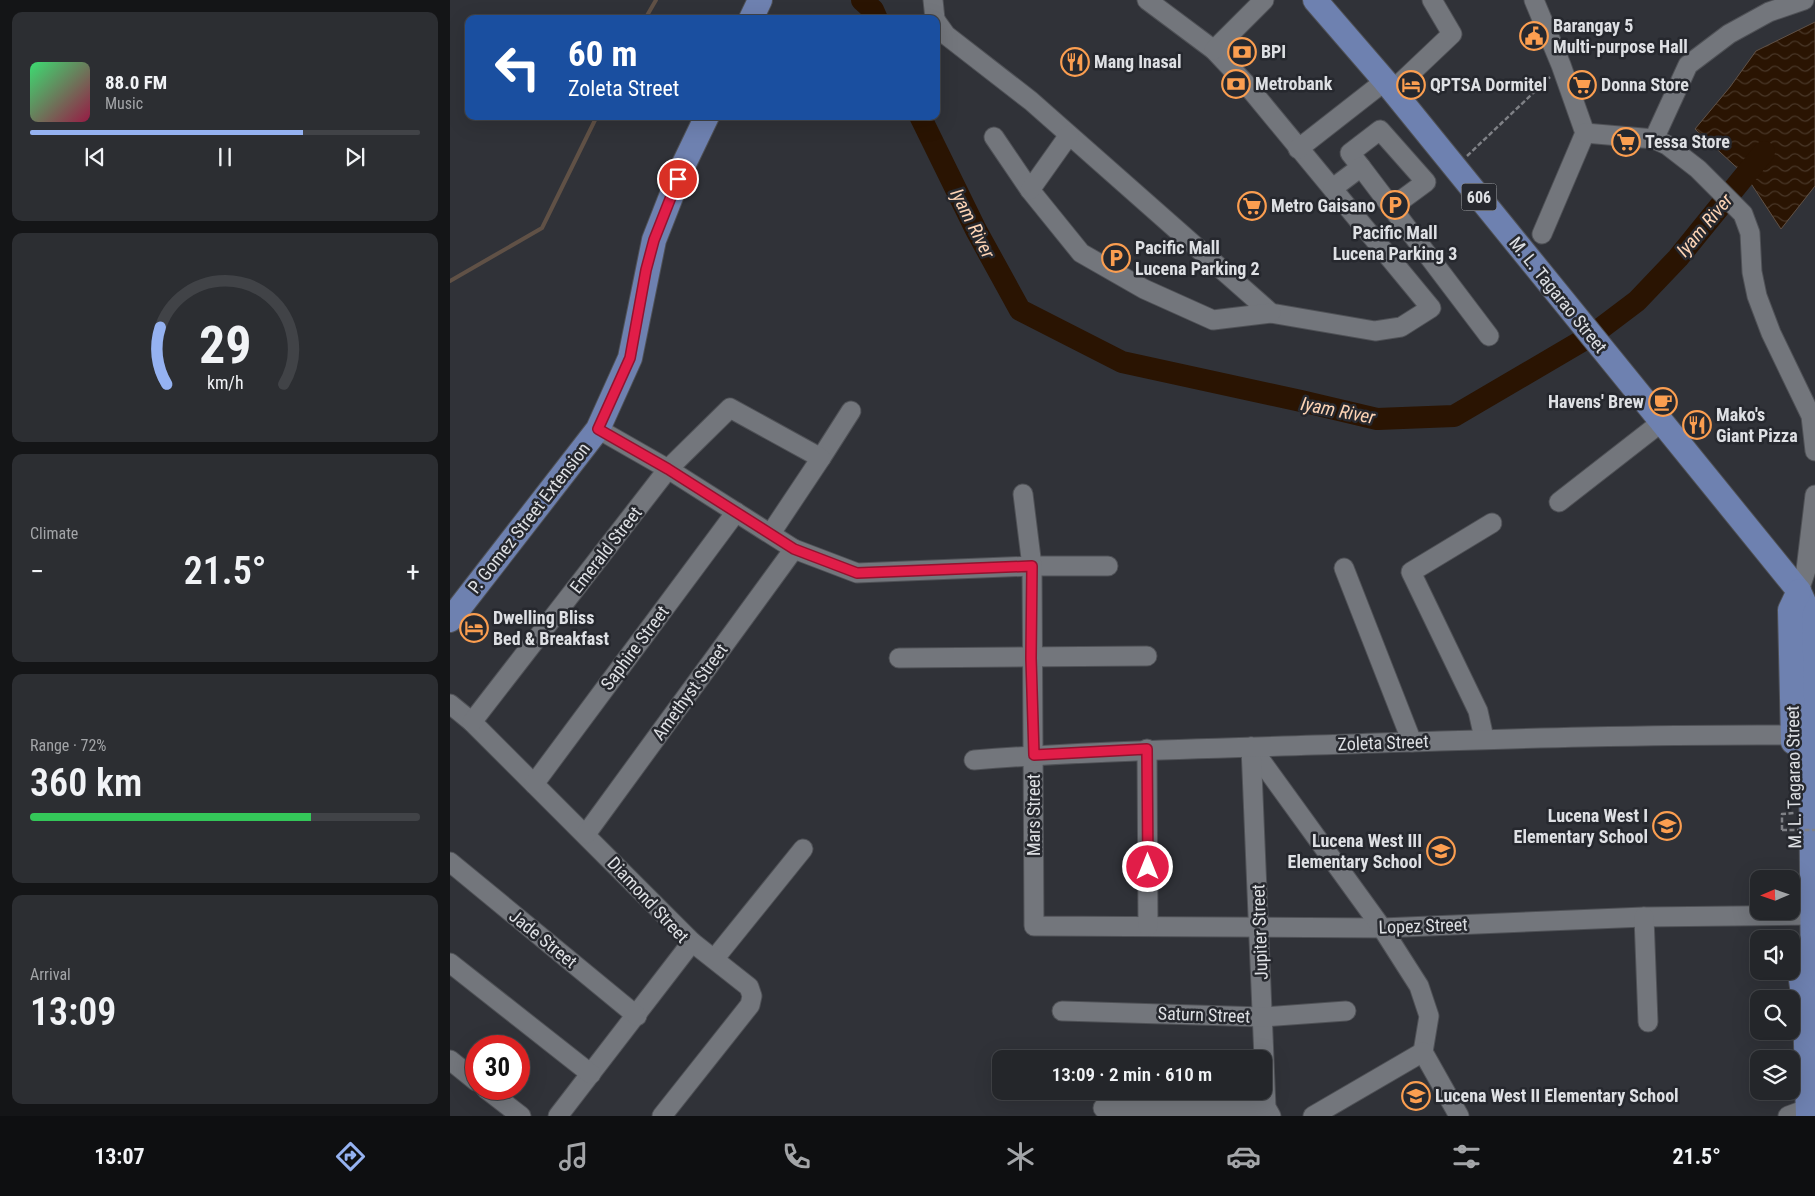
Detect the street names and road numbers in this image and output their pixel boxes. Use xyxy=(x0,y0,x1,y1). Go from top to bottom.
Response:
road number: 606 xyxy=(1462,183,1496,210)
street label: M. L. Tagarao Street xyxy=(1505,232,1612,357)
street label: P. Gomez Street Extension xyxy=(463,438,594,597)
street label: Emerald Street xyxy=(565,502,646,597)
street label: Saphire Street xyxy=(596,602,673,694)
street label: Amethyst Street xyxy=(648,640,732,744)
street label: M. L. Tagarao Street xyxy=(1782,705,1805,849)
street label: Zoleta Street xyxy=(1337,730,1429,755)
street label: Mars Street xyxy=(1023,774,1044,856)
street label: Diamond Street xyxy=(603,852,693,947)
street label: Jupiter Street xyxy=(1247,884,1272,980)
street label: Jade Street xyxy=(505,905,581,972)
street label: Lopez Street xyxy=(1378,913,1468,938)
street label: Saturn Street xyxy=(1157,1002,1251,1027)

